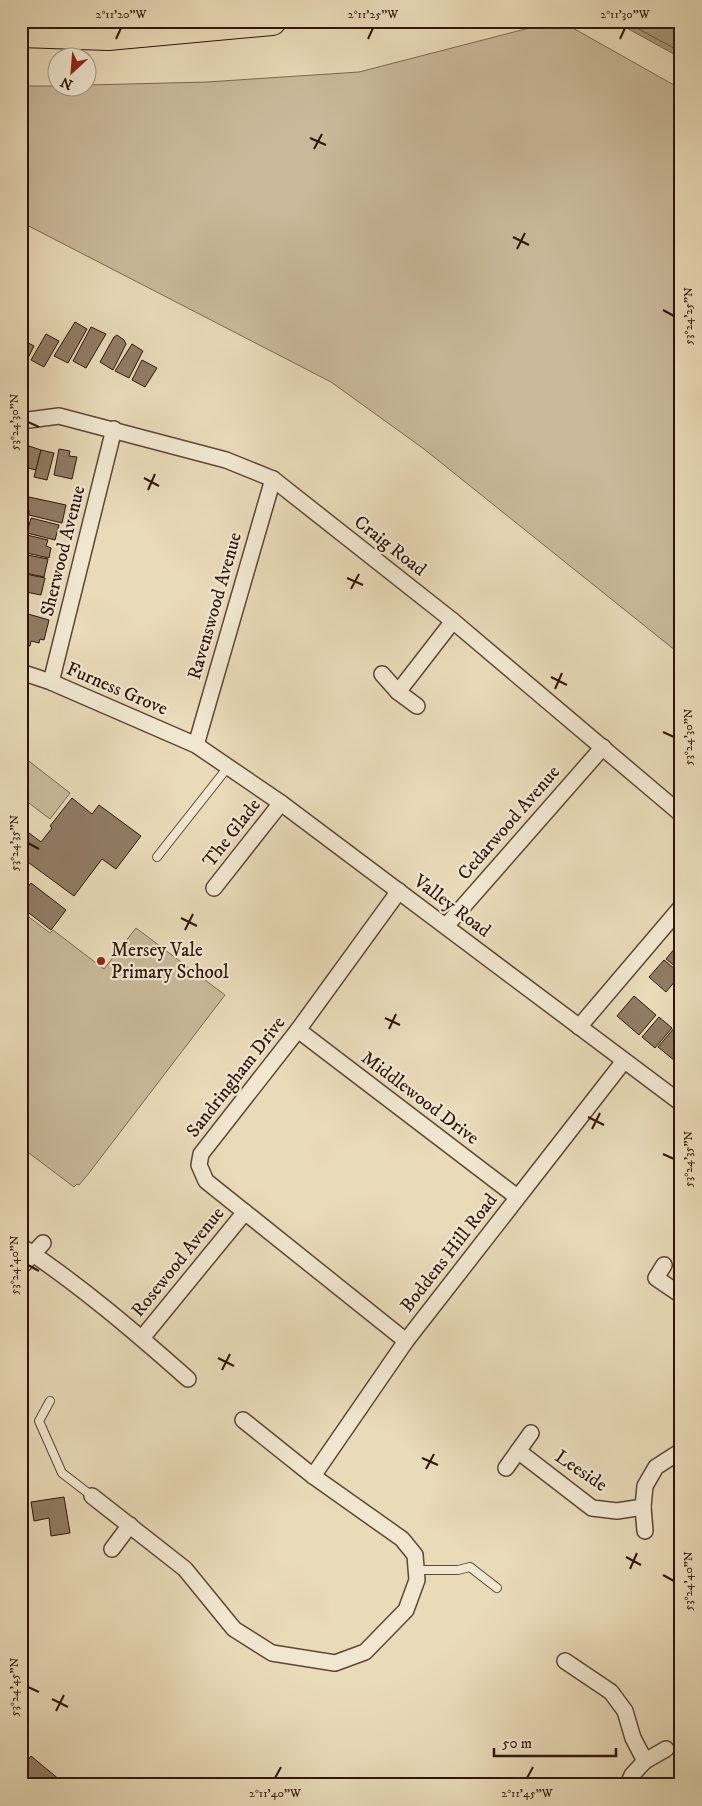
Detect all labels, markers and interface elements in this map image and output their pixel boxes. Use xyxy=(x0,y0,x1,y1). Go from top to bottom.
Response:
text: 2°11'20"W xyxy=(96,7,147,22)
text: 2°11'25"W xyxy=(348,7,399,22)
text: 2°11'30"W xyxy=(600,7,651,22)
north arrow xyxy=(48,48,98,98)
text: N xyxy=(57,72,76,93)
text: 53°24'25"N xyxy=(681,287,696,345)
text: 53°24'30"N xyxy=(7,393,22,450)
street label: Sherwood Avenue xyxy=(36,483,90,619)
street label: Craig Road xyxy=(349,511,431,582)
street label: Ravenswood Avenue xyxy=(183,530,247,682)
street label: Furness Grove xyxy=(63,657,171,721)
text: 53°24'30"N xyxy=(681,708,696,765)
street label: Cedarwood Avenue xyxy=(453,761,565,885)
street label: The Glade xyxy=(198,794,266,872)
text: 53°24'35"N xyxy=(7,815,22,871)
street label: Valley Road xyxy=(408,869,495,943)
place label: Mersey Vale Primary School xyxy=(111,939,229,984)
marker: Mersey Vale Primary School xyxy=(95,955,107,967)
street label: Sandringham Drive xyxy=(182,1012,290,1142)
street label: Middlewood Drive xyxy=(357,1046,483,1150)
text: 53°24'35"N xyxy=(681,1131,696,1187)
street label: Boddens Hill Road xyxy=(396,1189,503,1317)
street label: Rosewood Avenue xyxy=(127,1202,229,1322)
text: 53°24'40"N xyxy=(7,1235,22,1295)
street label: Leeside xyxy=(551,1445,612,1497)
text: 53°24'40"N xyxy=(681,1551,696,1611)
text: 53°24'45"N xyxy=(7,1657,22,1716)
scale bar xyxy=(494,1726,617,1758)
text: 50 m xyxy=(502,1734,532,1753)
text: 2°11'40"W xyxy=(249,1786,302,1801)
text: 2°11'45"W xyxy=(501,1786,554,1801)

